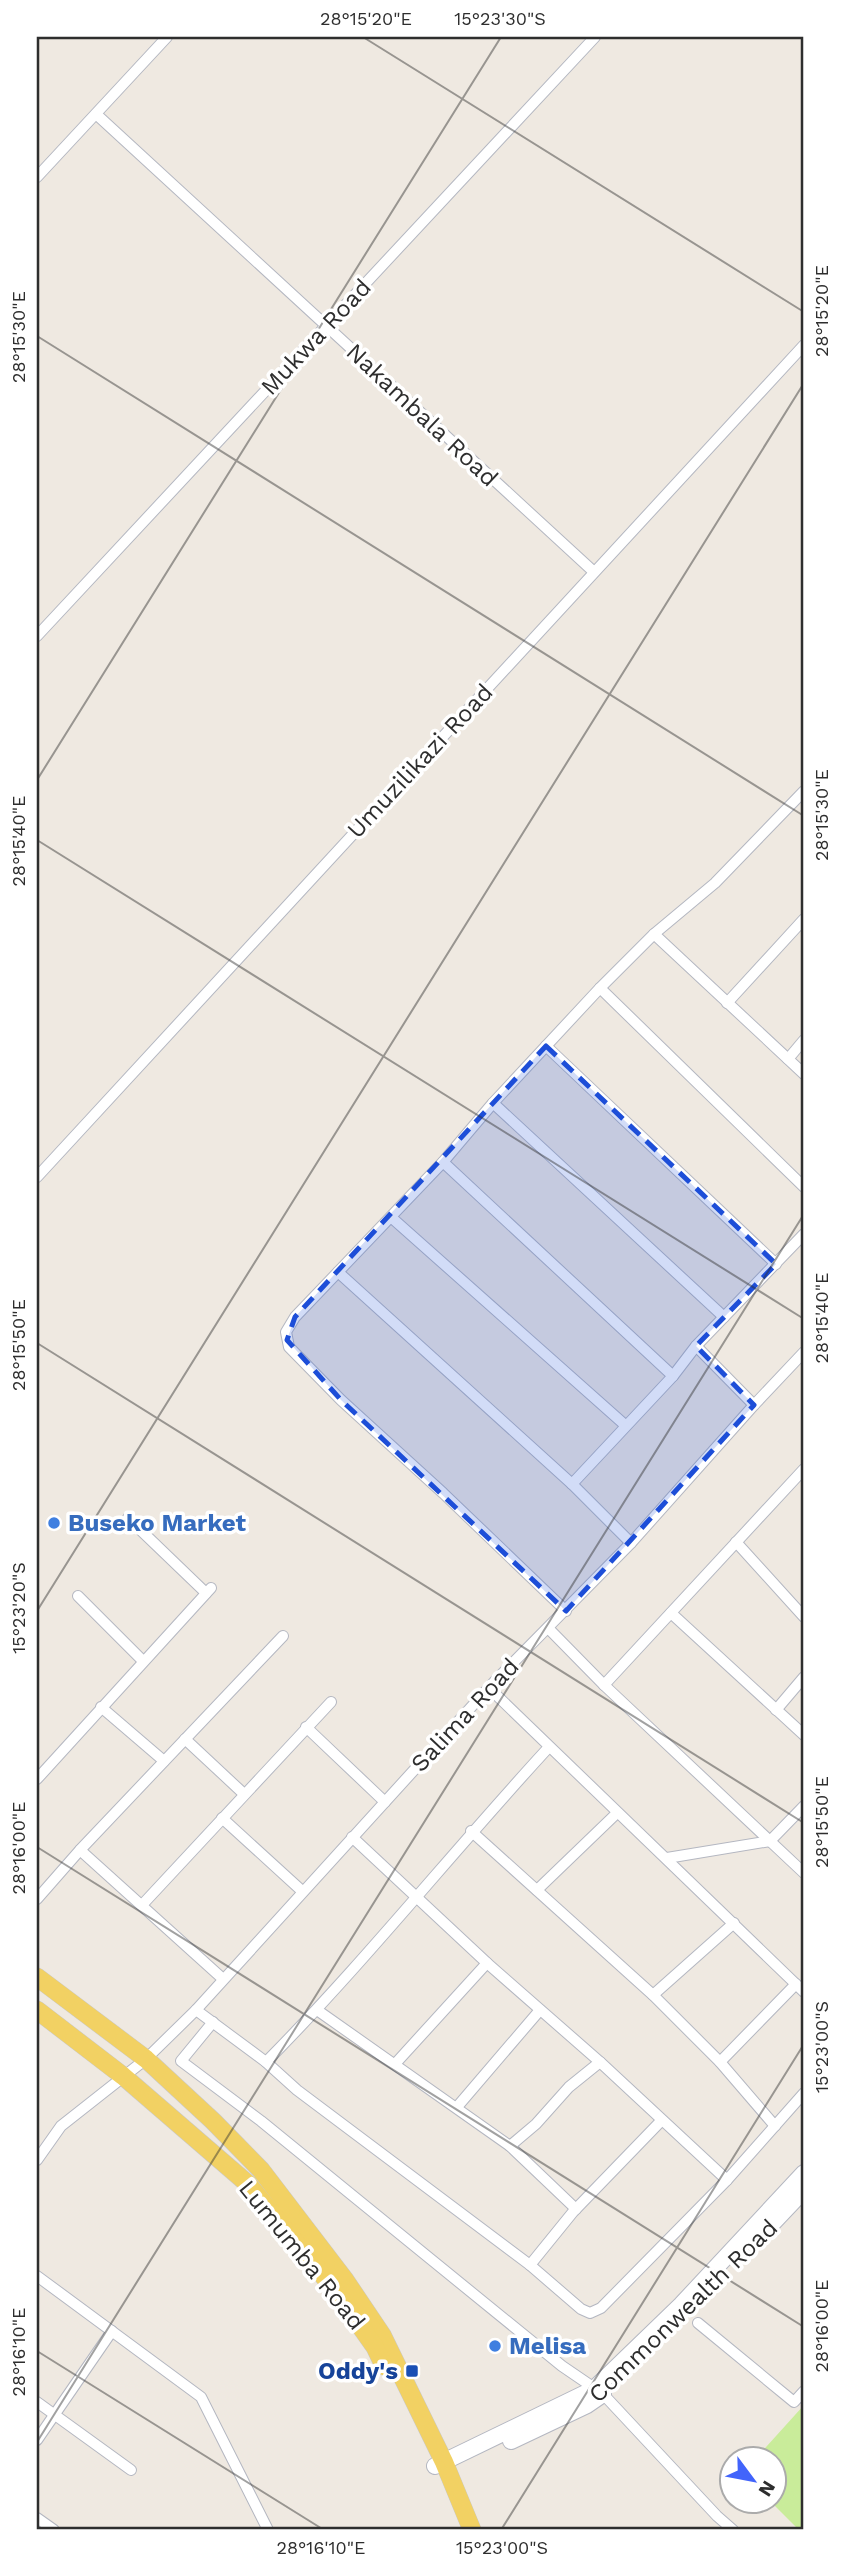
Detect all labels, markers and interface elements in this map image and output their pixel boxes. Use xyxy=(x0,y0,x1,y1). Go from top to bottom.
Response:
text: 28°15'20"E xyxy=(320,8,412,29)
text: 15°23'30"S xyxy=(454,8,546,29)
text: 28°15'20"E xyxy=(811,265,832,357)
street label: Mukwa Road xyxy=(255,273,377,401)
text: 28°15'30"E xyxy=(8,291,29,383)
street label: Nakambala Road xyxy=(341,338,503,492)
street label: Umuzilikazi Road xyxy=(341,678,499,844)
text: 28°15'30"E xyxy=(811,769,832,861)
text: 28°15'40"E xyxy=(8,796,29,886)
text: 28°15'40"E xyxy=(811,1273,832,1363)
text: 28°15'50"E xyxy=(8,1299,29,1391)
place label: Buseko Market xyxy=(68,1509,246,1537)
marker: Buseko Market xyxy=(46,1515,62,1531)
text: 15°23'20"S xyxy=(8,1562,29,1654)
street label: Salima Road xyxy=(405,1652,525,1778)
text: 28°15'50"E xyxy=(811,1776,832,1868)
text: 28°16'00"E xyxy=(8,1801,29,1895)
text: 15°23'00"S xyxy=(811,2001,832,2093)
street label: Lumumba Road xyxy=(233,2175,371,2335)
street label: Commonwealth Road xyxy=(583,2214,783,2408)
text: 28°16'00"E xyxy=(811,2279,832,2373)
text: 28°16'10"E xyxy=(8,2308,29,2397)
place label: Melisa xyxy=(509,2332,586,2360)
marker: Melisa xyxy=(487,2338,503,2354)
place label: Oddy's xyxy=(318,2357,398,2385)
marker: Oddy's xyxy=(404,2363,420,2379)
north arrow xyxy=(718,2444,788,2514)
text: N xyxy=(754,2477,780,2501)
text: 28°16'10"E xyxy=(277,2537,366,2558)
text: 15°23'00"S xyxy=(456,2537,548,2558)

